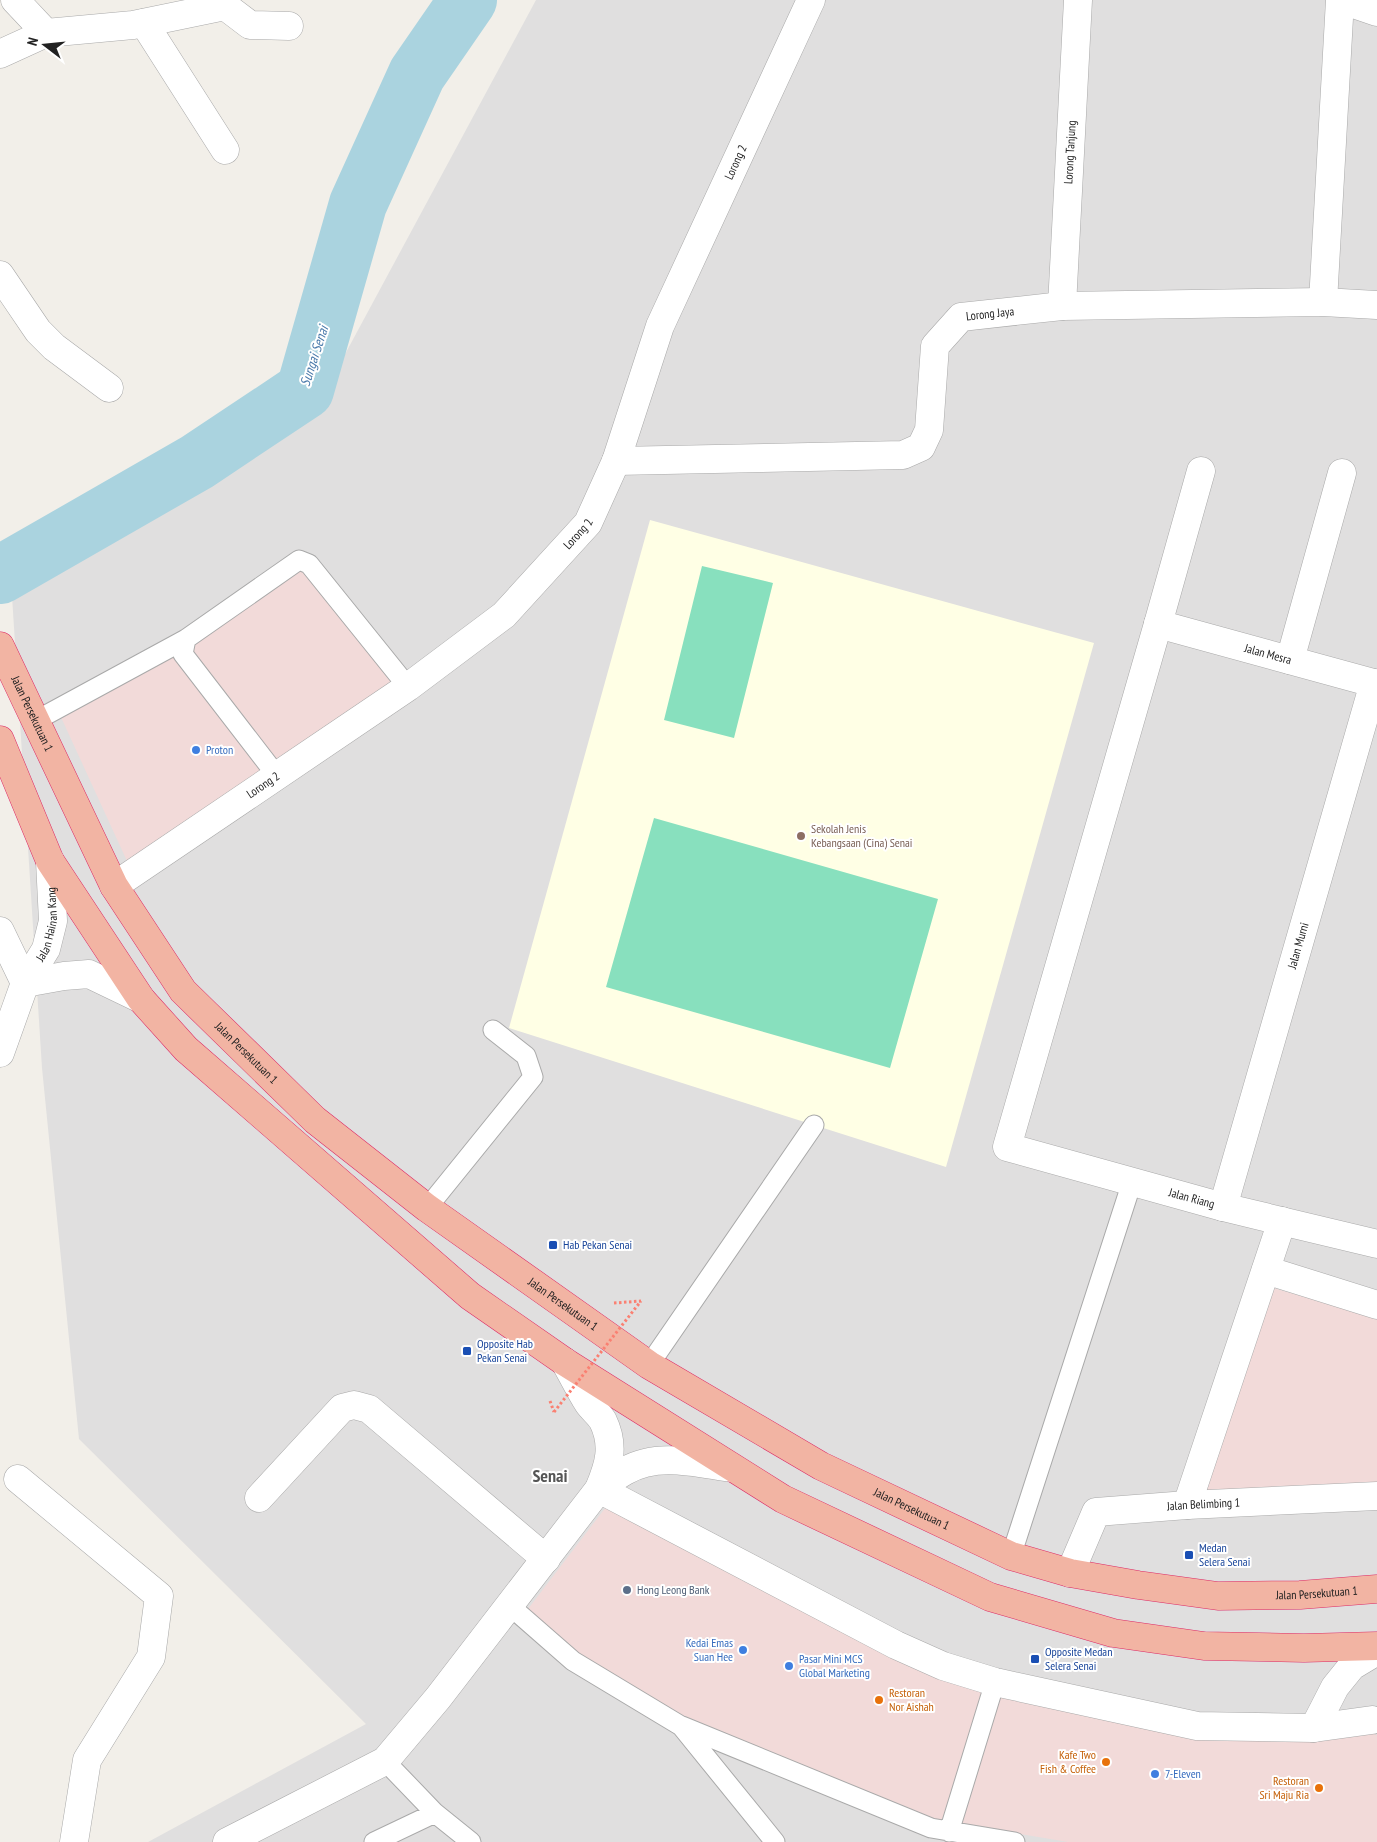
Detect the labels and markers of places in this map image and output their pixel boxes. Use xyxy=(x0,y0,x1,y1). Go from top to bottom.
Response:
place label: Proton xyxy=(206,742,233,757)
marker: Proton xyxy=(190,744,202,756)
place label: Sekolah Jenis Kebangsaan (Cina) Senai xyxy=(811,821,912,850)
marker: Sekolah Jenis Kebangsaan (Cina) Senai xyxy=(795,830,807,842)
place label: Hab Pekan Senai xyxy=(563,1237,632,1252)
marker: Hab Pekan Senai xyxy=(547,1239,559,1251)
place label: Opposite Hab Pekan Senai xyxy=(477,1336,533,1365)
marker: Opposite Hab Pekan Senai xyxy=(461,1345,473,1357)
place label: Medan Selera Senai xyxy=(1199,1540,1250,1569)
marker: Medan Selera Senai xyxy=(1183,1549,1195,1561)
place label: Hong Leong Bank xyxy=(637,1582,710,1597)
marker: Hong Leong Bank xyxy=(621,1584,633,1596)
place label: Kedai Emas Suan Hee xyxy=(686,1635,733,1664)
marker: Kedai Emas Suan Hee xyxy=(737,1644,749,1656)
place label: Opposite Medan Selera Senai xyxy=(1045,1644,1112,1673)
place label: Pasar Mini MCS Global Marketing xyxy=(799,1651,870,1680)
marker: Opposite Medan Selera Senai xyxy=(1029,1653,1041,1665)
marker: Pasar Mini MCS Global Marketing xyxy=(783,1660,795,1672)
place label: Restoran Nor Aishah xyxy=(889,1685,934,1714)
marker: Restoran Nor Aishah xyxy=(873,1694,885,1706)
place label: Kafe Two Fish & Coffee xyxy=(1040,1747,1096,1776)
marker: Kafe Two Fish & Coffee xyxy=(1100,1756,1112,1768)
place label: 7-Eleven xyxy=(1165,1766,1201,1781)
marker: 7-Eleven xyxy=(1149,1768,1161,1780)
place label: Restoran Sri Maju Ria xyxy=(1259,1773,1309,1802)
marker: Restoran Sri Maju Ria xyxy=(1313,1782,1325,1794)

